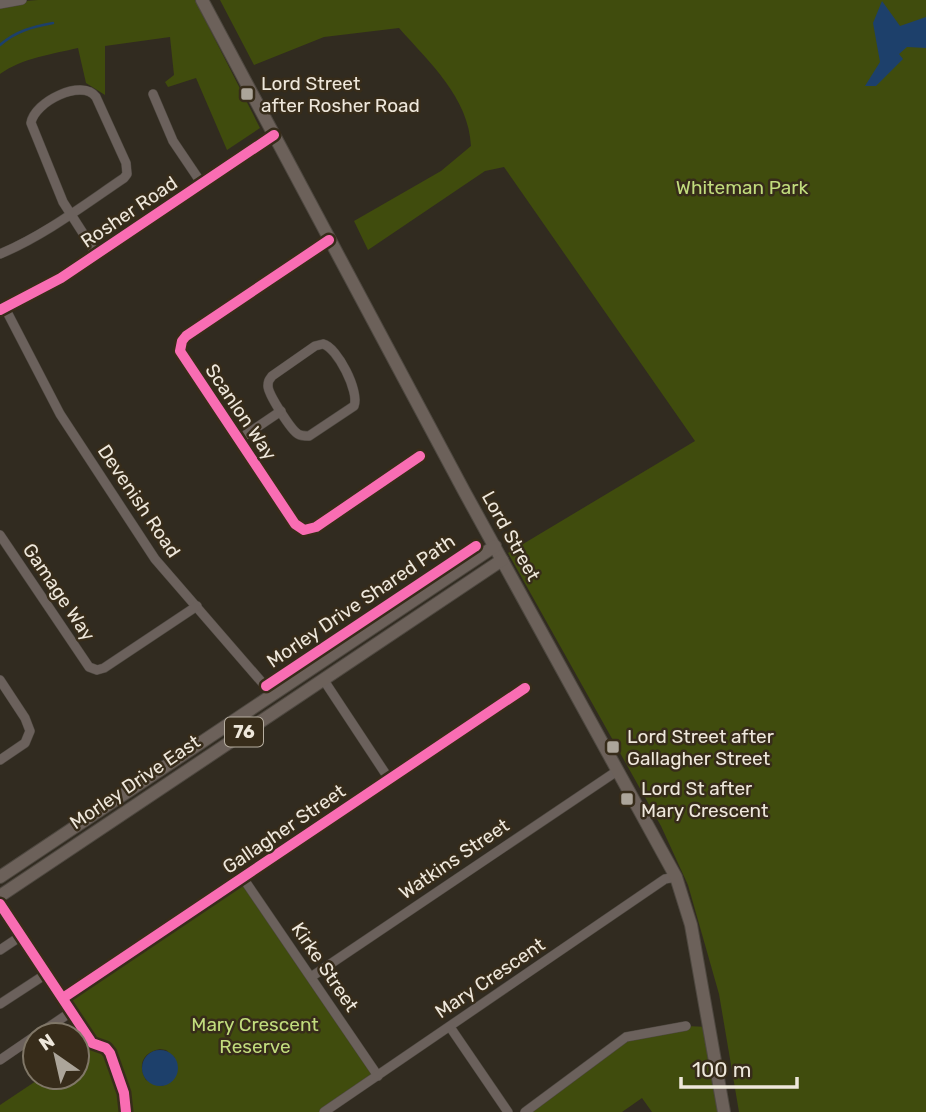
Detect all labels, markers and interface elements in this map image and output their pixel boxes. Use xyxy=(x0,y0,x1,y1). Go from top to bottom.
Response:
place label: Lord Street after Rosher Road xyxy=(261,72,420,117)
marker: Lord Street after Rosher Road xyxy=(239,86,255,102)
street label: Rosher Road xyxy=(76,171,182,253)
park label: Whiteman Park xyxy=(676,176,808,199)
street label: Scanlon Way xyxy=(200,359,282,465)
street label: Devenish Road xyxy=(93,440,185,562)
street label: Lord Street xyxy=(477,487,545,586)
street label: Morley Drive Shared Path xyxy=(263,529,459,673)
street label: Gamage Way xyxy=(18,539,100,645)
road number: 76 xyxy=(225,718,263,746)
place label: Lord Street after Gallagher Street xyxy=(627,725,775,770)
street label: Morley Drive East xyxy=(65,730,205,834)
marker: Lord Street after Gallagher Street xyxy=(605,739,621,755)
place label: Lord St after Mary Crescent xyxy=(641,777,769,822)
street label: Gallagher Street xyxy=(218,779,350,879)
marker: Lord St after Mary Crescent xyxy=(619,791,635,807)
street label: Watkins Street xyxy=(395,813,514,904)
street label: Kirke Street xyxy=(287,918,364,1017)
street label: Mary Crescent xyxy=(431,933,550,1023)
park label: Mary Crescent Reserve xyxy=(191,1013,319,1058)
north arrow xyxy=(21,1021,91,1091)
text: N xyxy=(35,1029,59,1056)
scale bar xyxy=(681,1046,796,1090)
text: 100 m xyxy=(692,1057,751,1082)

